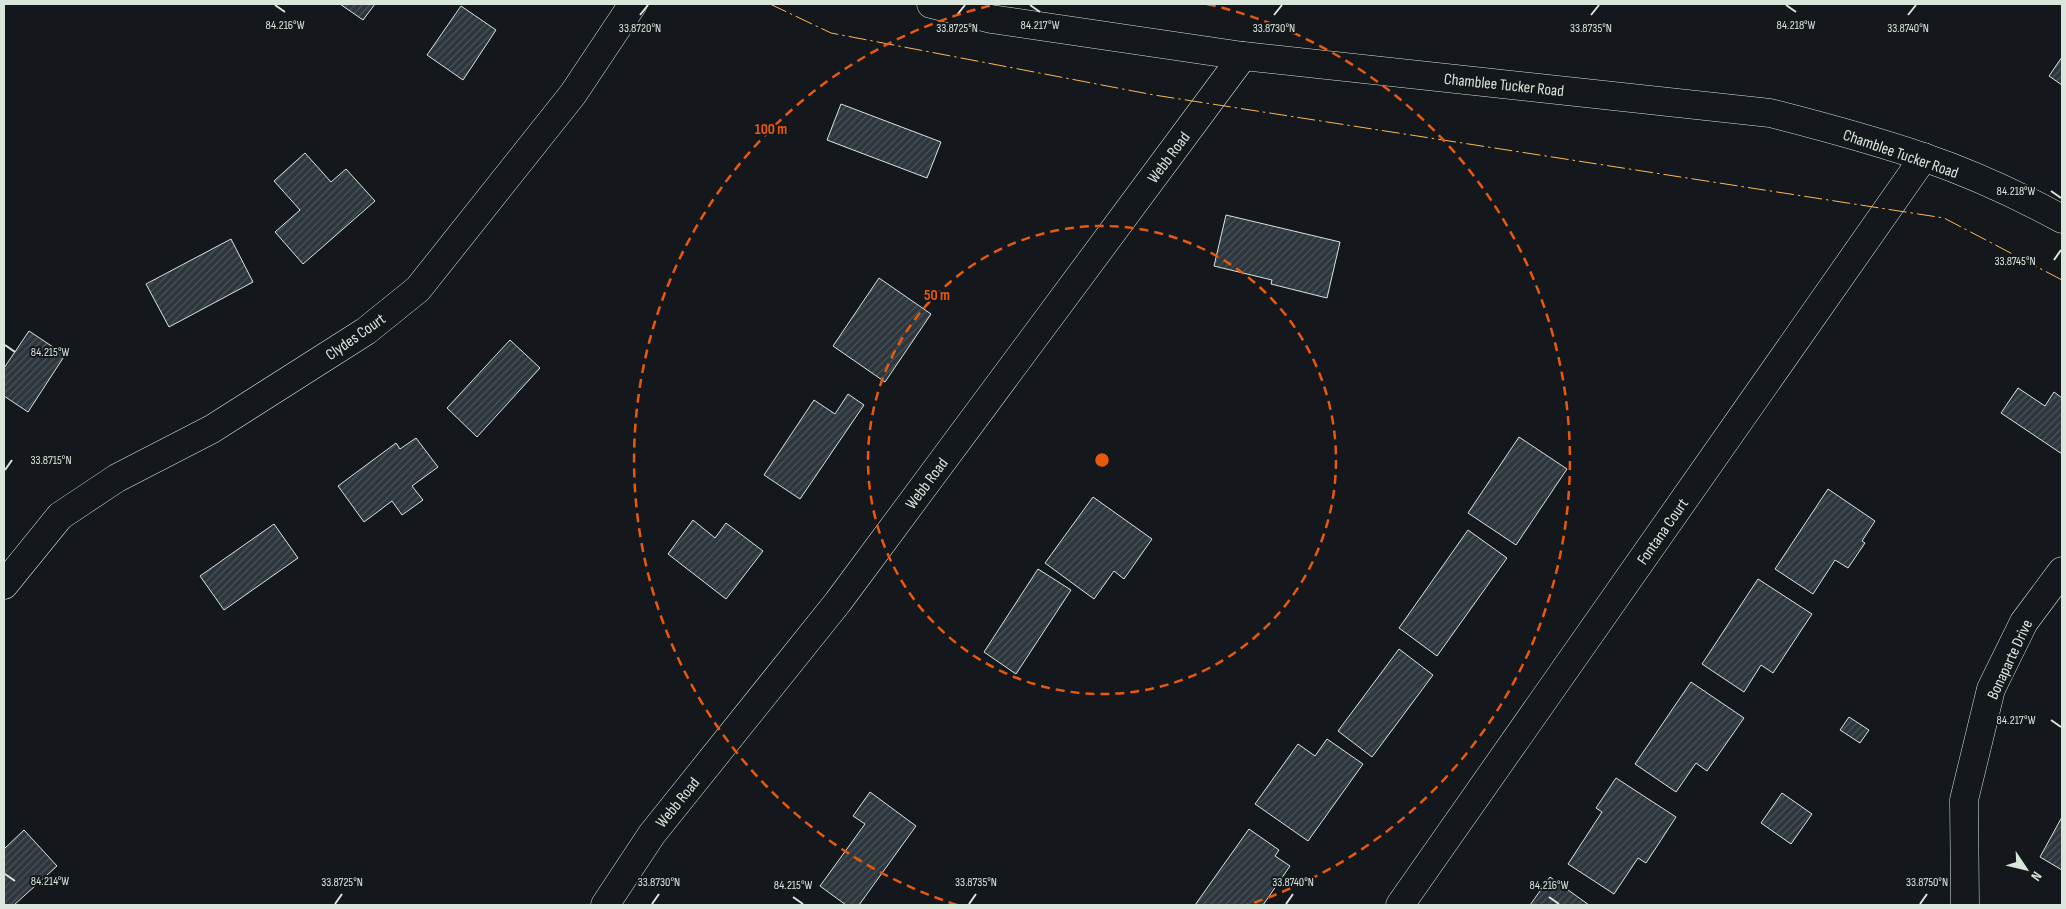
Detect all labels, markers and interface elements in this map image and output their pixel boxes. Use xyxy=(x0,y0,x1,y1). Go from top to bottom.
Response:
text: 84.216°W xyxy=(265,18,305,33)
text: 84.217°W xyxy=(1021,18,1060,33)
text: 84.218°W xyxy=(1777,18,1816,33)
text: 33.8720°N xyxy=(619,21,661,36)
text: 33.8725°N xyxy=(936,21,978,36)
text: 33.8730°N xyxy=(1253,21,1295,36)
text: 33.8735°N xyxy=(1570,21,1612,36)
text: 33.8740°N xyxy=(1887,21,1929,36)
street label: Chamblee Tucker Road xyxy=(1443,70,1565,101)
text: 100 m xyxy=(755,120,787,139)
street label: Chamblee Tucker Road xyxy=(1840,126,1961,183)
street label: Webb Road xyxy=(1144,129,1195,187)
text: 84.218°W xyxy=(1997,184,2036,199)
text: 33.8745°N xyxy=(1994,254,2036,269)
text: 50 m xyxy=(924,286,950,305)
street label: Clydes Court xyxy=(322,310,390,365)
text: 84.215°W xyxy=(31,345,69,360)
centre of rings xyxy=(1093,451,1111,469)
text: 33.8715°N xyxy=(30,453,72,468)
street label: Webb Road xyxy=(902,455,953,513)
street label: Fontana Court xyxy=(1633,495,1693,569)
street label: Bonaparte Drive xyxy=(1984,617,2037,703)
text: 84.217°W xyxy=(1997,713,2036,728)
street label: Webb Road xyxy=(652,774,704,832)
north arrow xyxy=(2001,844,2051,894)
text: N xyxy=(2027,868,2045,884)
text: 84.214°W xyxy=(31,874,69,889)
text: 33.8725°N xyxy=(321,875,363,890)
text: 33.8730°N xyxy=(638,875,680,890)
text: 33.8735°N xyxy=(955,875,997,890)
text: 33.8740°N xyxy=(1272,875,1314,890)
text: 33.8750°N xyxy=(1906,875,1948,890)
text: 84.215°W xyxy=(774,878,812,893)
text: 84.216°W xyxy=(1529,878,1569,893)

